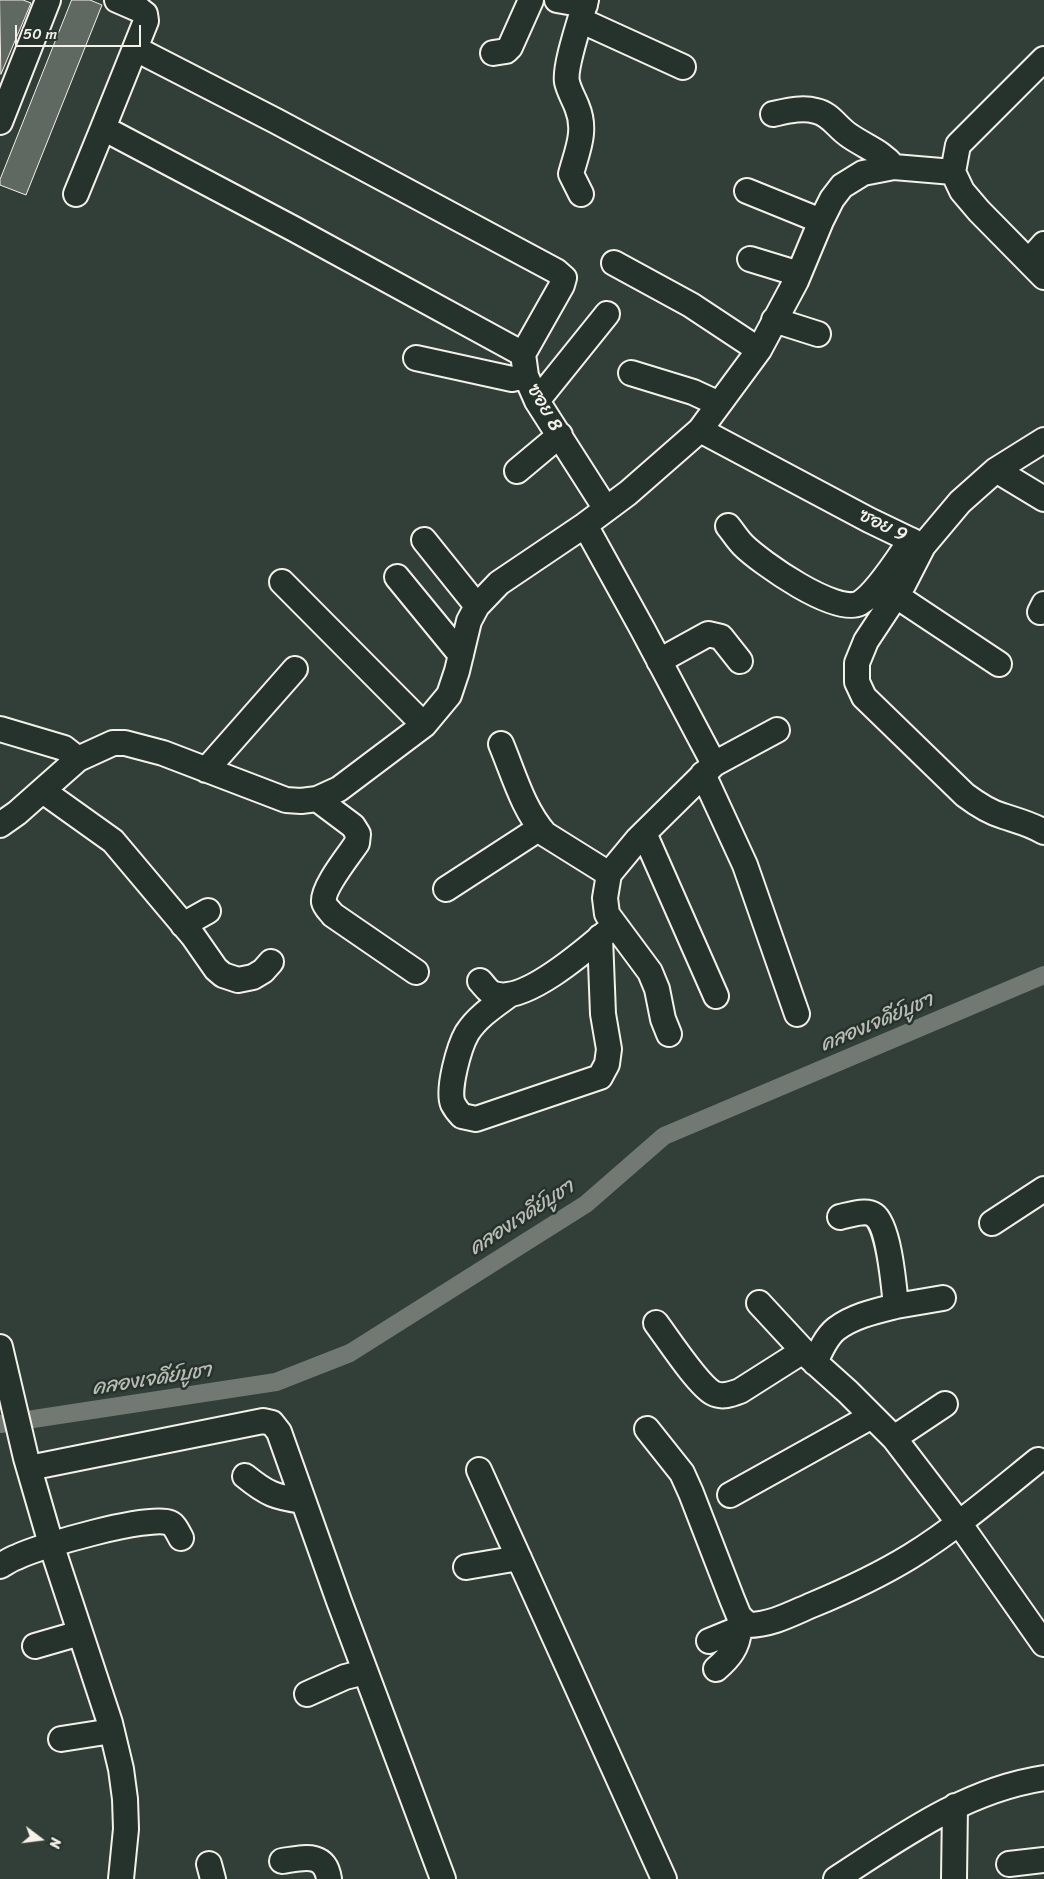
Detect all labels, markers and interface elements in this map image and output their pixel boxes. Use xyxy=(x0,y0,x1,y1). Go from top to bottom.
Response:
scale bar xyxy=(18,15,144,47)
text: 50 m xyxy=(23,21,57,47)
street label: ซอย 8 xyxy=(521,380,567,436)
street label: ซอย 9 xyxy=(855,505,911,547)
water label: คลองเจดีย์บูชา xyxy=(817,988,937,1058)
water label: คลองเจดีย์บูชา xyxy=(465,1175,579,1261)
water label: คลองเจดีย์บูชา xyxy=(91,1359,213,1401)
north arrow xyxy=(15,1814,65,1864)
text: N xyxy=(42,1835,68,1851)

